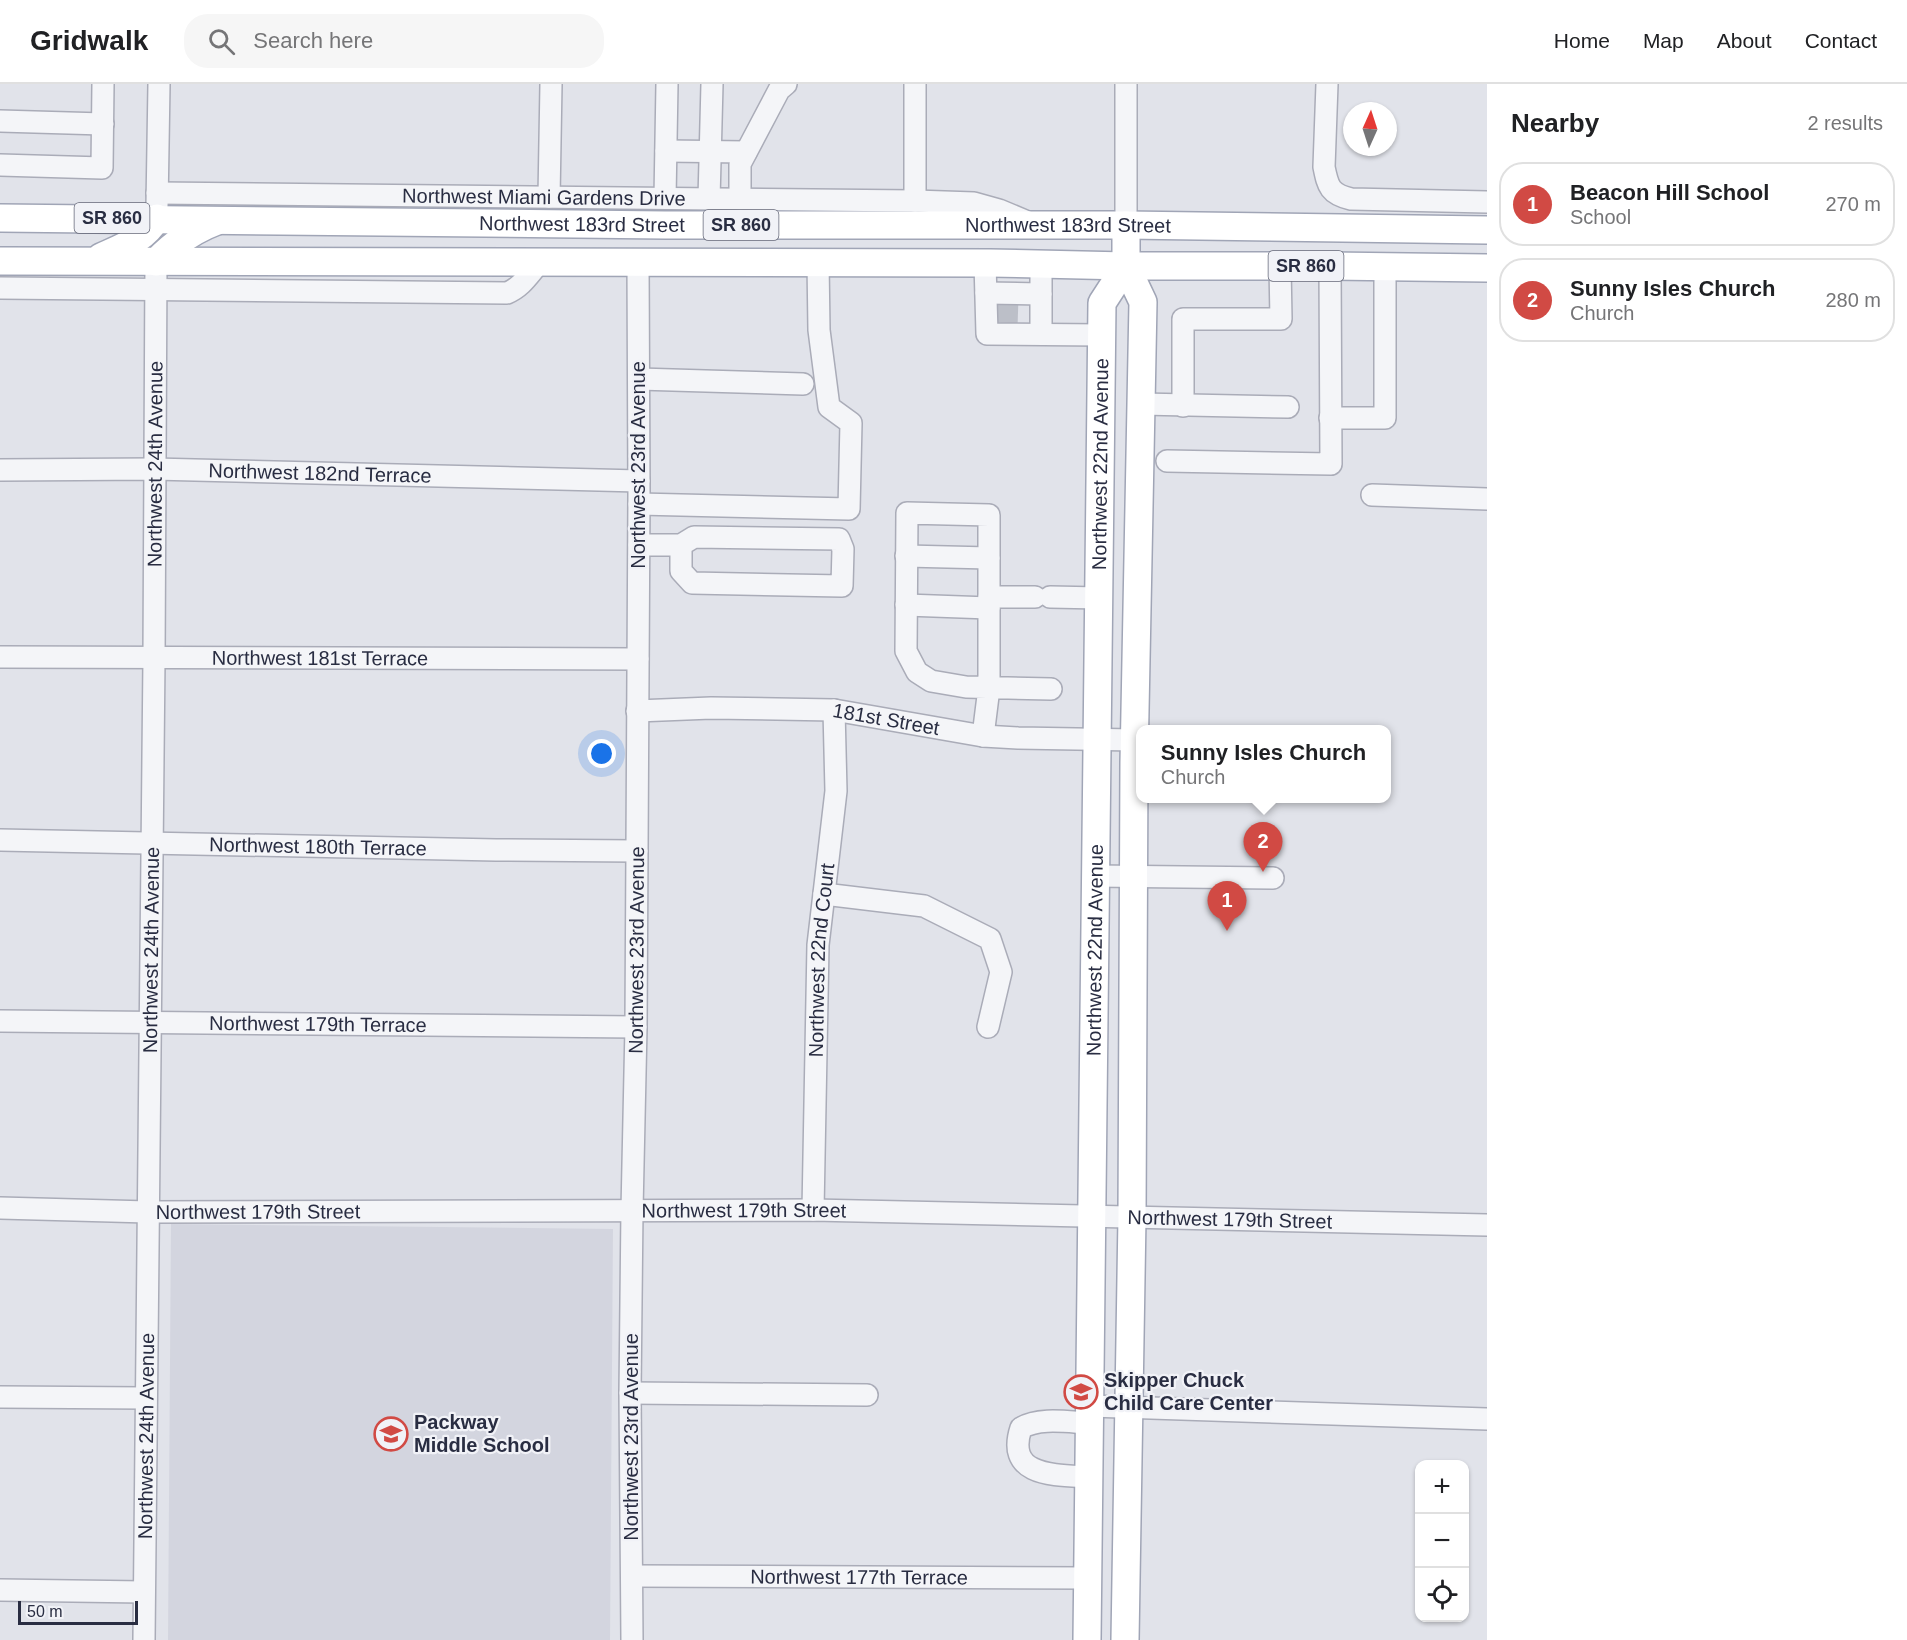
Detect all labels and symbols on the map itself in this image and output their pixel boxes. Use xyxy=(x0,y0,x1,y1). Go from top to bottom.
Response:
north arrow xyxy=(1343,102,1397,156)
street label: Northwest Miami Gardens Drive xyxy=(402,185,686,210)
road number: SR 860 xyxy=(74,203,150,233)
road number: SR 860 xyxy=(704,210,778,240)
street label: Northwest 183rd Street xyxy=(479,212,685,236)
street label: Northwest 183rd Street xyxy=(965,214,1171,237)
road number: SR 860 xyxy=(1268,251,1344,281)
street label: Northwest 22nd Avenue xyxy=(1088,358,1112,570)
street label: Northwest 24th Avenue xyxy=(143,361,167,567)
street label: Northwest 23rd Avenue xyxy=(627,361,649,569)
street label: Northwest 182nd Terrace xyxy=(208,459,432,487)
street label: Northwest 181st Terrace xyxy=(212,647,428,669)
street label: 181st Street xyxy=(831,699,942,739)
your location xyxy=(587,739,616,768)
pin: 2 xyxy=(1244,822,1282,872)
street label: Northwest 180th Terrace xyxy=(209,833,427,860)
street label: Northwest 22nd Avenue xyxy=(1083,844,1107,1056)
street label: Northwest 23rd Avenue xyxy=(624,846,648,1054)
street label: Northwest 24th Avenue xyxy=(139,847,163,1053)
street label: Northwest 22nd Court xyxy=(805,862,839,1058)
pin: 1 xyxy=(1208,882,1246,931)
street label: Northwest 179th Terrace xyxy=(209,1012,427,1036)
street label: Northwest 179th Street xyxy=(642,1199,847,1222)
street label: Northwest 179th Street xyxy=(156,1200,361,1223)
street label: Northwest 179th Street xyxy=(1127,1206,1333,1233)
street label: Northwest 24th Avenue xyxy=(134,1333,158,1539)
street label: Northwest 23rd Avenue xyxy=(620,1333,642,1541)
place label: Skipper Chuck Child Care Center xyxy=(1104,1369,1273,1414)
school or university icon: Skipper Chuck Child Care Center xyxy=(1063,1374,1099,1410)
place label: Packway Middle School xyxy=(414,1411,550,1456)
school or university icon: Packway Middle School xyxy=(373,1416,409,1452)
street label: Northwest 177th Terrace xyxy=(750,1566,968,1588)
scale bar xyxy=(18,1598,138,1626)

